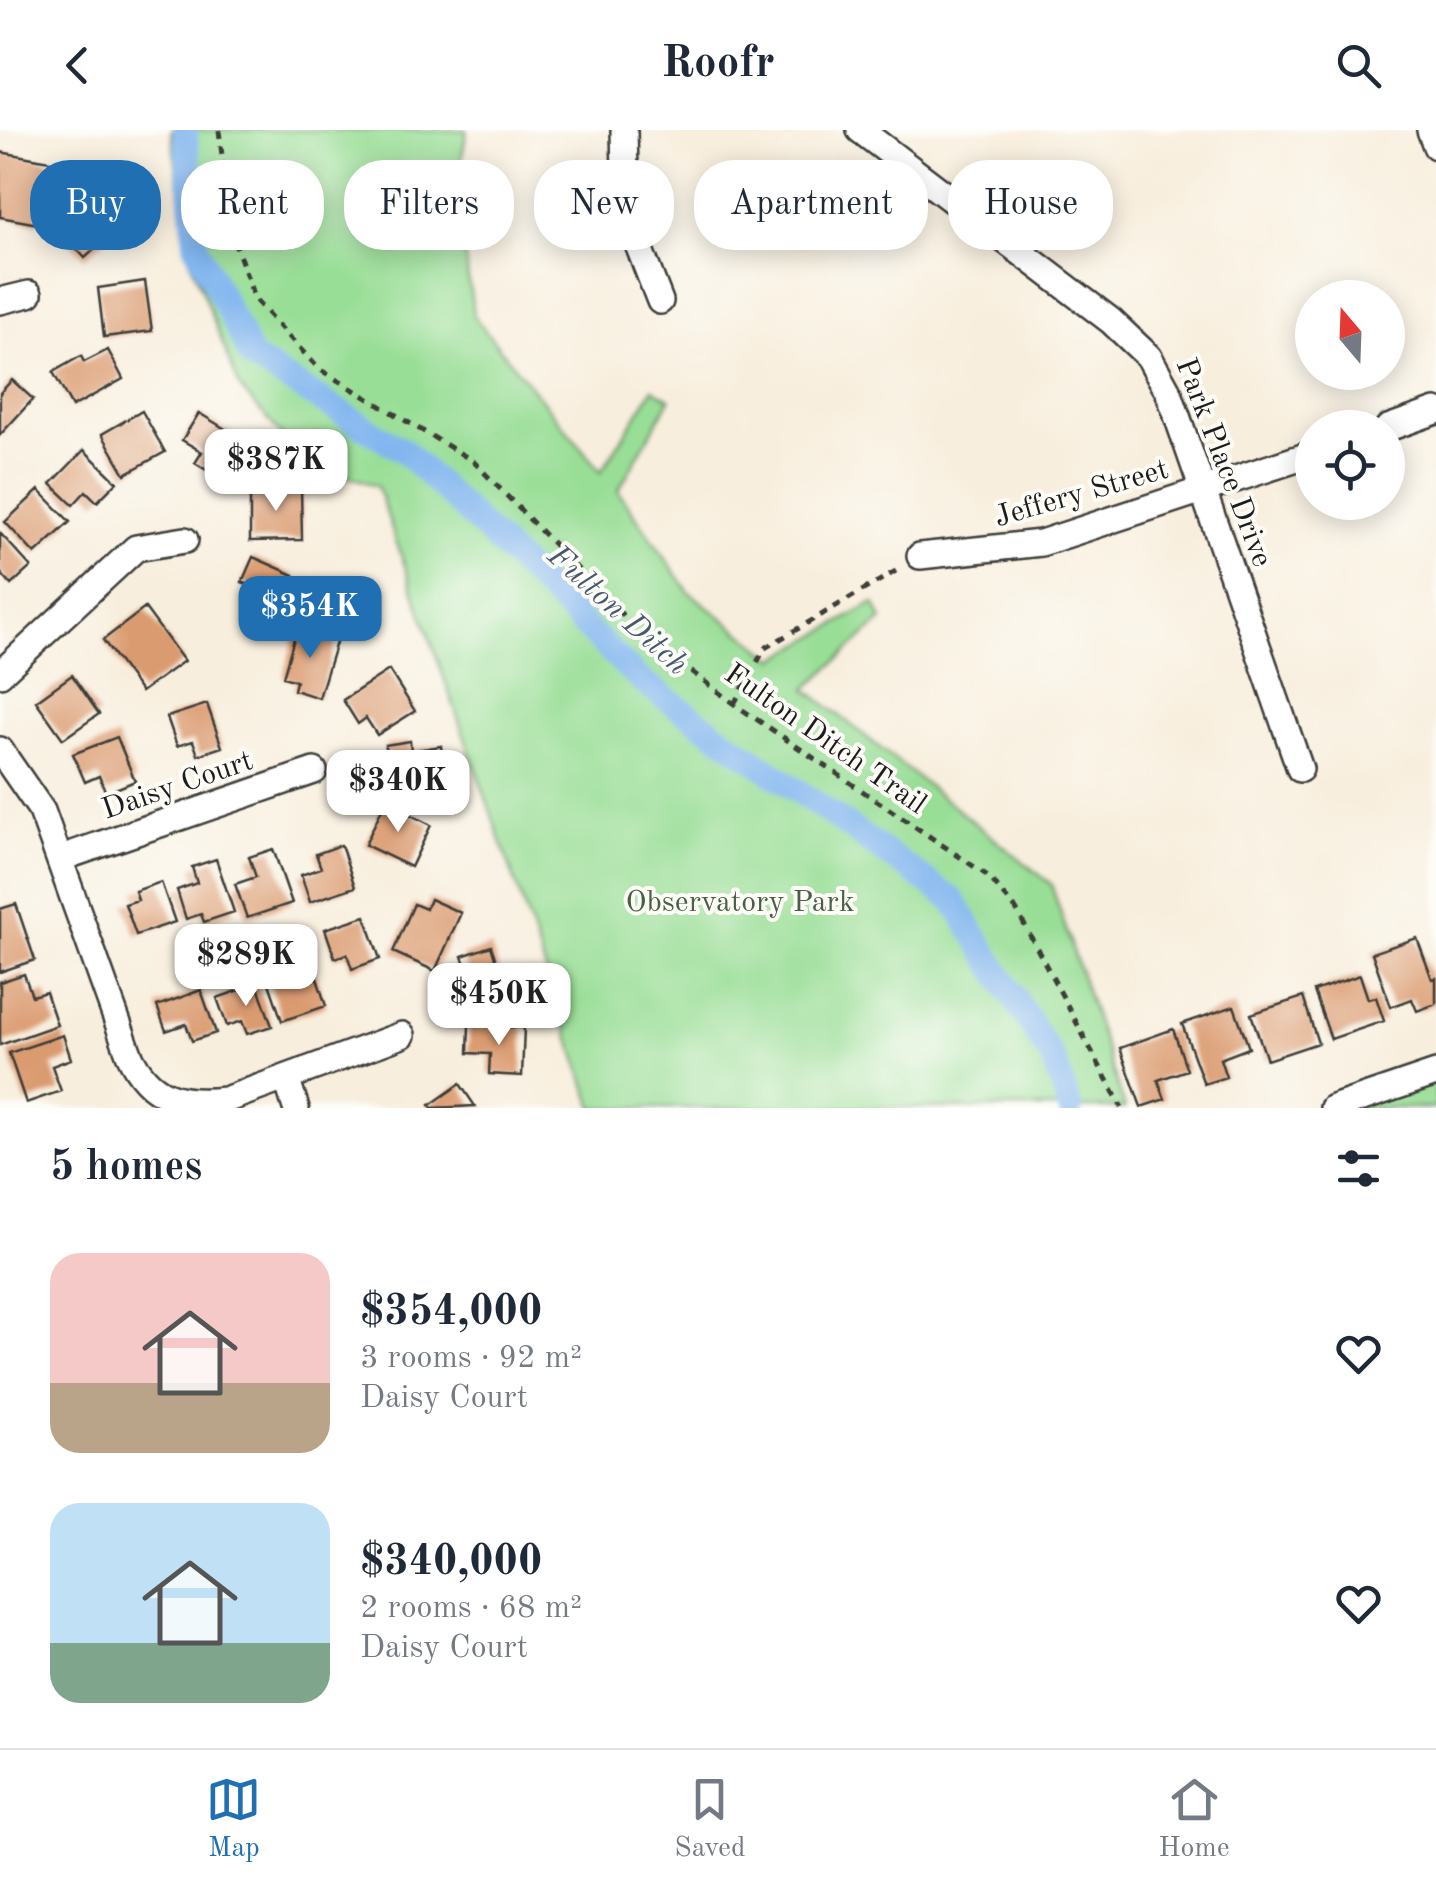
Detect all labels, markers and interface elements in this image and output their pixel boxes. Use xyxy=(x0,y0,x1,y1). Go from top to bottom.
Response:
icon: back xyxy=(50,38,105,93)
icon: search xyxy=(1331,38,1386,93)
text: Roofr xyxy=(661,42,775,87)
chip: Buy xyxy=(30,160,161,250)
chip: Rent xyxy=(181,160,324,250)
chip: Filters xyxy=(344,160,514,250)
chip: New xyxy=(534,160,674,250)
chip: Apartment xyxy=(694,160,928,250)
chip: House xyxy=(948,160,1113,250)
north arrow xyxy=(1295,280,1405,390)
map controls xyxy=(1295,280,1405,520)
street label: Park Place Drive xyxy=(1170,354,1277,571)
button: locate xyxy=(1295,410,1405,520)
pin: $387K xyxy=(206,429,346,514)
text: $387K xyxy=(227,445,325,477)
street label: Jeffery Street xyxy=(991,455,1172,533)
water label: Fulton Ditch xyxy=(540,540,693,682)
pin: $354K xyxy=(240,576,380,661)
text: $354K xyxy=(261,592,359,624)
street label: Fulton Ditch Trail xyxy=(718,659,931,820)
street label: Daisy Court xyxy=(98,746,257,826)
pin: $340K xyxy=(328,750,468,835)
text: $340K xyxy=(349,766,447,798)
park label: Observatory Park xyxy=(625,888,855,918)
pin: $289K xyxy=(176,924,316,1009)
text: $289K xyxy=(197,940,295,972)
pin: $450K xyxy=(429,963,569,1048)
text: $450K xyxy=(450,979,548,1011)
icon: filters xyxy=(1331,1141,1386,1196)
text: 5 homes xyxy=(50,1147,202,1189)
text: $354,000 xyxy=(360,1292,542,1334)
icon: home xyxy=(130,1293,250,1413)
icon: heart xyxy=(1331,1326,1386,1381)
text: 3 rooms · 92 m² xyxy=(360,1343,582,1375)
text: Daisy Court xyxy=(360,1383,528,1415)
text: $340,000 xyxy=(360,1542,542,1584)
icon: home xyxy=(130,1543,250,1663)
icon: heart xyxy=(1331,1576,1386,1631)
text: 2 rooms · 68 m² xyxy=(360,1593,582,1625)
text: Daisy Court xyxy=(360,1633,528,1665)
tab: Map xyxy=(206,1772,261,1867)
tab: Saved xyxy=(674,1772,746,1867)
tab: Home xyxy=(1158,1772,1230,1867)

